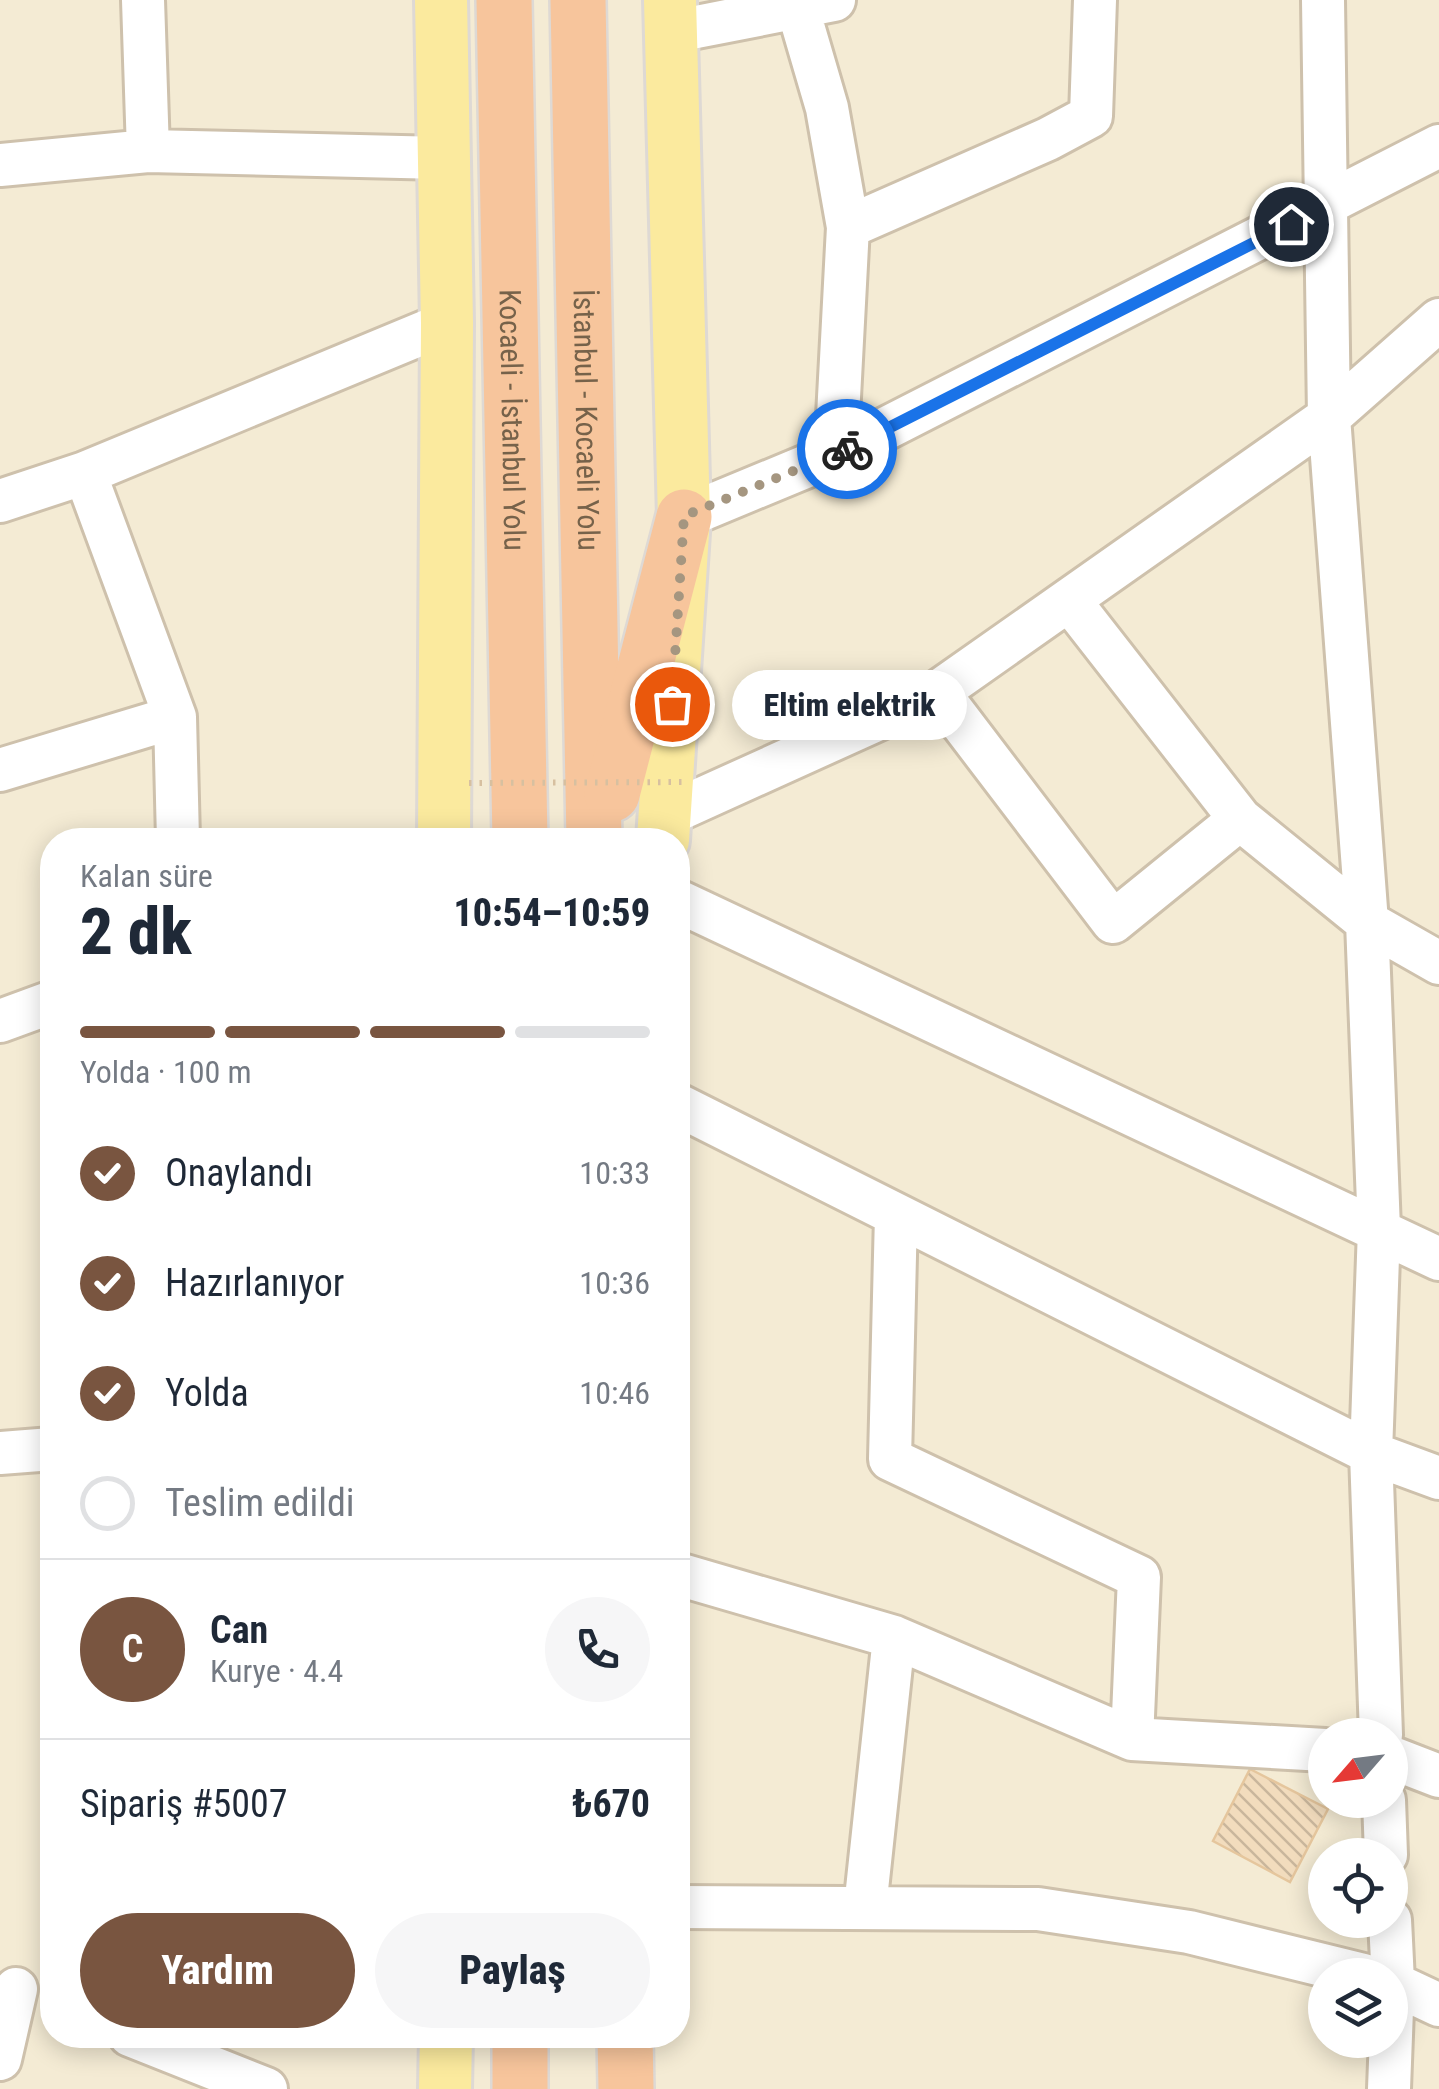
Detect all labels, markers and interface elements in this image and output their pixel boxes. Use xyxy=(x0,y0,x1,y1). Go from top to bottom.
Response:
pin xyxy=(1249,182,1334,267)
icon: home xyxy=(1264,197,1319,252)
street label: Kocaeli - İstanbul Yolu xyxy=(493,289,532,551)
street label: İstanbul - Kocaeli Yolu xyxy=(567,289,606,551)
courier xyxy=(797,399,897,499)
icon: bike xyxy=(820,422,875,477)
pin xyxy=(630,662,715,747)
callout: Eltim elektrik xyxy=(732,669,967,739)
icon: bag xyxy=(645,677,700,732)
text: Eltim elektrik xyxy=(764,686,935,724)
text: Kalan süre xyxy=(80,857,213,895)
text: 10:54–10:59 xyxy=(453,891,650,935)
text: 2 dk xyxy=(80,894,192,970)
text: Yolda · 100 m xyxy=(80,1053,252,1091)
icon: check xyxy=(80,1146,135,1201)
text: Onaylandı xyxy=(165,1151,313,1195)
text: 10:33 xyxy=(579,1154,650,1192)
icon: check xyxy=(80,1256,135,1311)
text: Hazırlanıyor xyxy=(165,1261,344,1305)
text: 10:36 xyxy=(579,1264,650,1302)
icon: check xyxy=(80,1366,135,1421)
text: Yolda xyxy=(165,1371,249,1415)
text: 10:46 xyxy=(579,1374,650,1412)
text: Teslim edildi xyxy=(165,1481,355,1525)
button: phone xyxy=(545,1597,650,1702)
text: Can xyxy=(210,1608,268,1652)
text: C xyxy=(122,1627,143,1671)
text: Kurye · 4.4 xyxy=(210,1652,343,1690)
north arrow xyxy=(1308,1718,1408,1818)
map controls xyxy=(1308,1718,1408,2058)
text: Sipariş #5007 xyxy=(80,1782,288,1826)
text: ₺670 xyxy=(572,1782,650,1826)
button: locate xyxy=(1308,1838,1408,1938)
button: Yardım xyxy=(80,1913,355,2028)
button: Paylaş xyxy=(375,1913,650,2028)
button: layers xyxy=(1308,1958,1408,2058)

